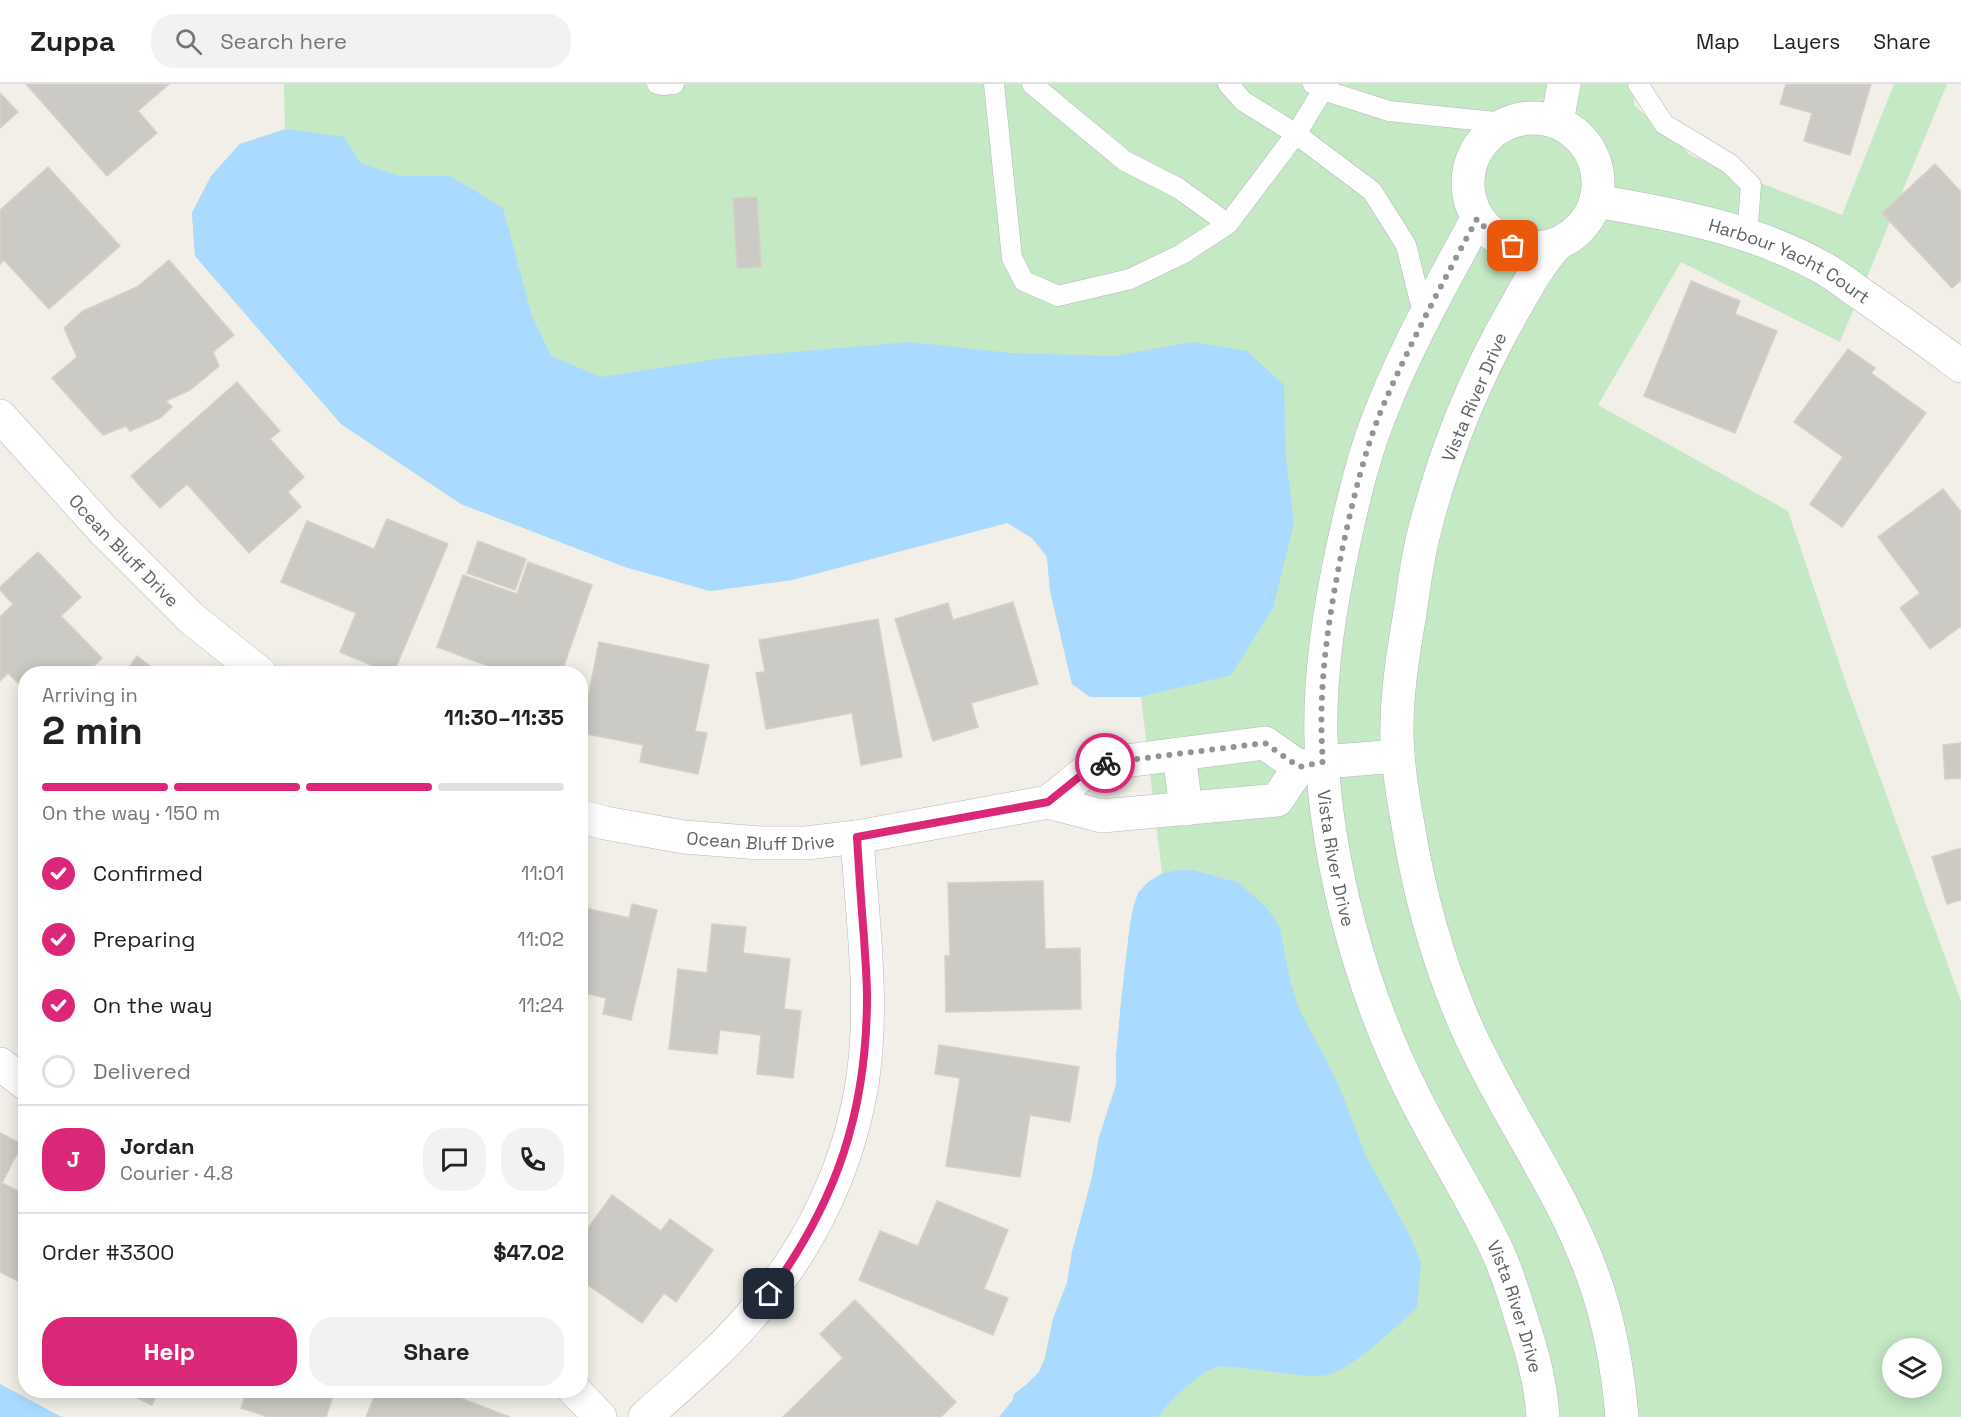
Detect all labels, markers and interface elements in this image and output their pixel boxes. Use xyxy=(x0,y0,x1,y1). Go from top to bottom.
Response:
search box xyxy=(151,14,571,68)
text: Zuppa xyxy=(30,23,115,59)
icon: search xyxy=(172,25,205,58)
text: Search here xyxy=(220,27,347,55)
text: Map xyxy=(1696,28,1740,55)
text: Layers xyxy=(1773,28,1840,55)
text: Share xyxy=(1873,28,1931,55)
street label: Harbour Yacht Court xyxy=(1706,213,1875,308)
pin xyxy=(1487,220,1538,271)
icon: bag xyxy=(1496,229,1529,262)
street label: Vista River Drive xyxy=(1436,329,1512,465)
street label: Ocean Bluff Drive xyxy=(64,489,184,611)
text: Arriving in xyxy=(42,682,138,708)
text: 11:30–11:35 xyxy=(444,703,564,731)
text: 2 min xyxy=(42,706,143,755)
courier xyxy=(1075,733,1135,793)
icon: bike xyxy=(1089,747,1122,780)
street label: Vista River Drive xyxy=(1313,788,1361,929)
text: On the way · 150 m xyxy=(42,800,220,826)
street label: Ocean Bluff Drive xyxy=(686,826,836,855)
icon: check xyxy=(42,857,75,890)
text: Confirmed xyxy=(93,859,203,887)
text: 11:01 xyxy=(521,860,564,886)
icon: check xyxy=(42,923,75,956)
text: Preparing xyxy=(93,925,195,953)
text: 11:02 xyxy=(517,926,564,952)
icon: check xyxy=(42,989,75,1022)
text: On the way xyxy=(93,991,212,1019)
text: 11:24 xyxy=(518,992,564,1018)
text: Delivered xyxy=(93,1057,191,1085)
button: chat xyxy=(423,1128,486,1191)
button: phone xyxy=(501,1128,564,1191)
text: Jordan xyxy=(120,1132,195,1160)
text: J xyxy=(67,1145,80,1173)
text: Courier · 4.8 xyxy=(120,1160,233,1186)
street label: Vista River Drive xyxy=(1482,1236,1548,1375)
text: Order #3300 xyxy=(42,1238,174,1266)
text: $47.02 xyxy=(493,1238,564,1266)
pin xyxy=(743,1268,794,1319)
icon: home xyxy=(752,1277,785,1310)
button: Help xyxy=(42,1317,297,1386)
button: Share xyxy=(309,1317,564,1386)
map controls xyxy=(1882,1338,1942,1398)
button: layers xyxy=(1882,1338,1942,1398)

